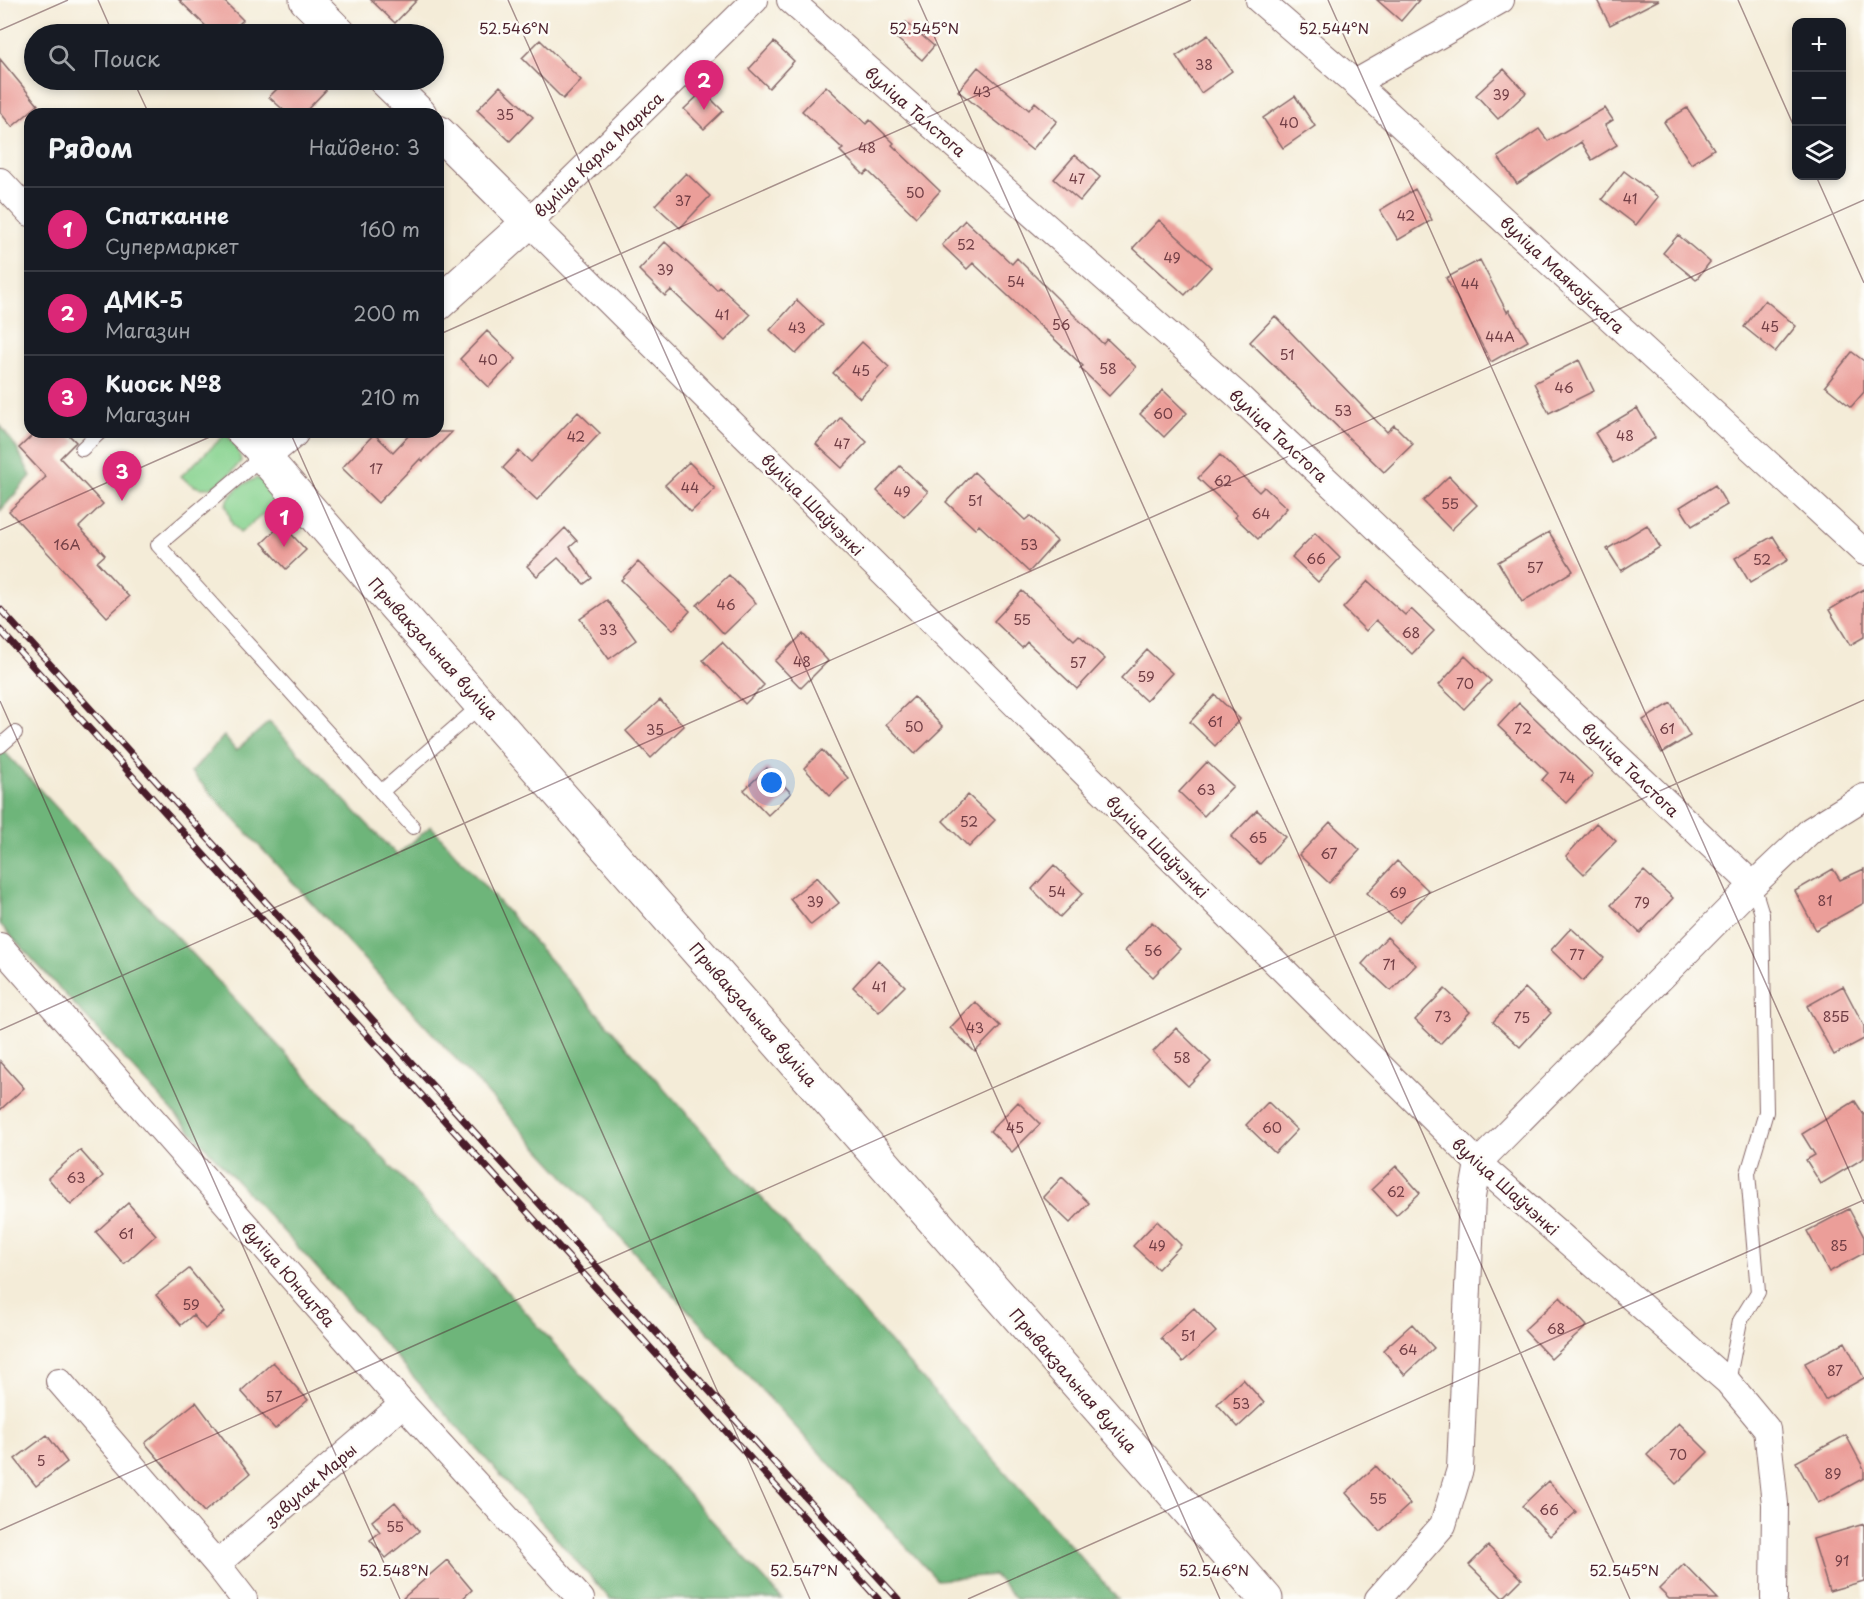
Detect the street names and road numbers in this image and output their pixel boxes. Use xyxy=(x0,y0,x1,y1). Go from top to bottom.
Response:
street label: вуліца Талстога xyxy=(860,60,972,162)
street label: вуліца Карла Маркса xyxy=(528,86,668,222)
street label: вуліца Маякоўскага xyxy=(1495,210,1631,338)
street label: вуліца Талстога xyxy=(1224,383,1334,487)
street label: вуліца Шаўчэнкі xyxy=(756,447,870,561)
street label: Прывакзальная вуліца xyxy=(363,572,505,725)
street label: вуліца Талстога xyxy=(1577,716,1685,822)
street label: вуліца Шаўчэнкі xyxy=(1101,789,1215,903)
street label: Прывакзальная вуліца xyxy=(685,937,824,1092)
street label: вуліца Шаўчэнкі xyxy=(1447,1131,1565,1241)
street label: вуліца Юнацтва xyxy=(237,1216,341,1332)
street label: Прывакзальная вуліца xyxy=(1005,1303,1144,1458)
street label: завулак Мары xyxy=(258,1437,361,1531)

